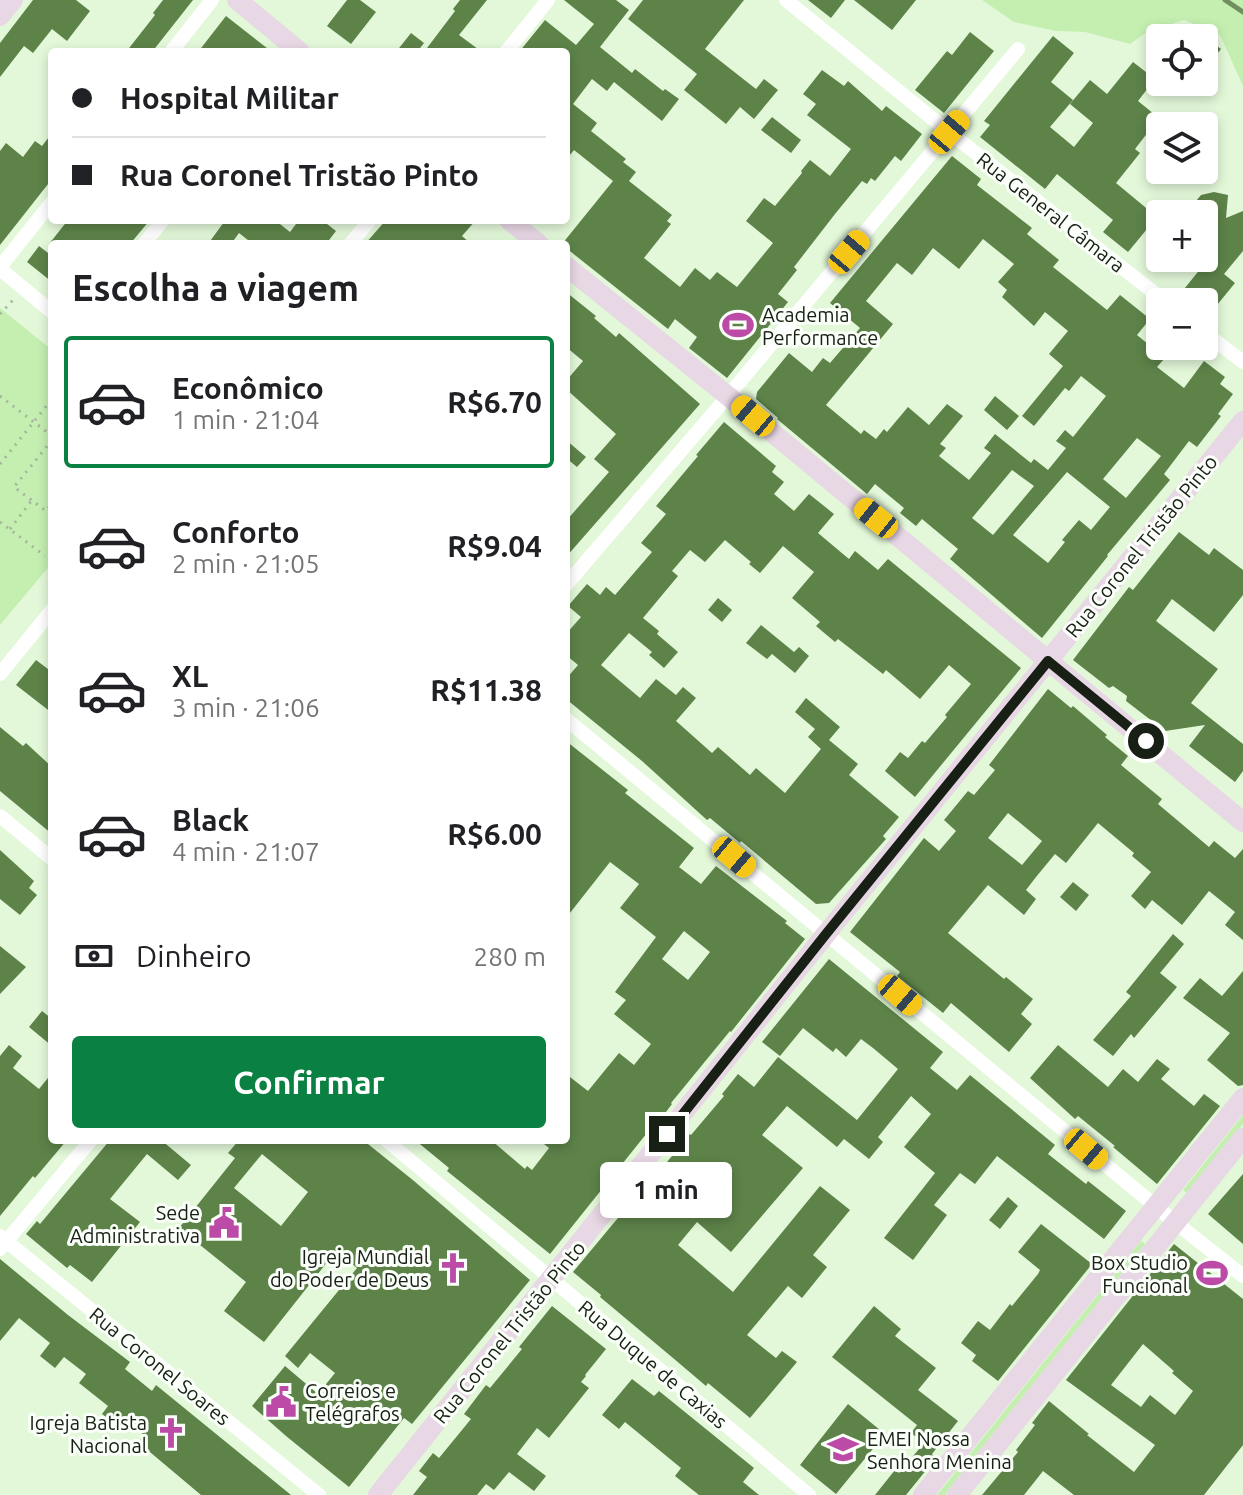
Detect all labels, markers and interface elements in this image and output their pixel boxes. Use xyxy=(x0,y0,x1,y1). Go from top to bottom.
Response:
map controls xyxy=(1146,24,1218,360)
button: locate xyxy=(1146,24,1218,96)
text: Hospital Militar xyxy=(120,81,339,115)
car xyxy=(924,106,974,158)
button: layers xyxy=(1146,112,1218,184)
street label: Rua General Câmara xyxy=(973,147,1129,277)
text: Rua Coronel Tristão Pinto xyxy=(120,158,479,192)
button: + xyxy=(1146,200,1218,272)
car xyxy=(824,226,874,278)
text: Escolha a viagem xyxy=(72,267,359,308)
button: − xyxy=(1146,288,1218,360)
place label: Academia Performance xyxy=(762,303,878,349)
sports icon: Academia Performance xyxy=(721,308,755,342)
icon: car xyxy=(76,366,148,438)
text: Econômico xyxy=(172,371,324,405)
text: R$6.70 xyxy=(447,385,542,419)
car xyxy=(727,391,779,441)
text: 1 min · 21:04 xyxy=(172,405,320,434)
street label: Rua Coronel Tristão Pinto xyxy=(1060,450,1222,642)
car xyxy=(850,494,902,542)
icon: car xyxy=(76,510,148,582)
text: Conforto xyxy=(172,515,300,549)
text: R$9.04 xyxy=(447,529,542,563)
text: 2 min · 21:05 xyxy=(172,549,320,578)
icon: car xyxy=(76,654,148,726)
text: XL xyxy=(172,659,208,693)
text: R$11.38 xyxy=(430,673,542,707)
text: 3 min · 21:06 xyxy=(172,693,320,722)
route start xyxy=(1128,723,1164,759)
icon: car xyxy=(76,798,148,870)
text: Black xyxy=(172,803,249,837)
text: R$6.00 xyxy=(447,817,542,851)
car xyxy=(708,832,760,882)
text: 4 min · 21:07 xyxy=(172,837,320,866)
icon: cash xyxy=(72,934,116,978)
text: Dinheiro xyxy=(136,939,251,973)
text: 280 m xyxy=(474,942,546,971)
car xyxy=(874,970,926,1020)
button: Confirmar xyxy=(72,1036,546,1128)
route end xyxy=(649,1116,685,1152)
car xyxy=(1060,1124,1112,1174)
callout: 1 min xyxy=(601,1162,733,1218)
text: 1 min xyxy=(633,1175,699,1204)
place label: Sede Administrativa xyxy=(70,1201,200,1247)
public building icon: Sede Administrativa xyxy=(207,1206,241,1240)
street label: Rua Coronel Tristão Pinto xyxy=(428,1236,590,1428)
place label: Igreja Mundial do Poder de Deus xyxy=(270,1245,429,1291)
church icon: Igreja Mundial do Poder de Deus xyxy=(436,1251,470,1285)
place label: Box Studio Funcional xyxy=(1091,1251,1188,1297)
sports icon: Box Studio Funcional xyxy=(1195,1256,1229,1290)
street label: Rua Duque de Caxias xyxy=(574,1295,732,1433)
street label: Rua Coronel Soares xyxy=(85,1302,235,1430)
place label: Correios e Telégrafos xyxy=(305,1379,400,1425)
public building icon: Correios e Telégrafos xyxy=(264,1385,298,1419)
place label: Igreja Batista Nacional xyxy=(30,1411,147,1457)
church icon: Igreja Batista Nacional xyxy=(154,1416,188,1450)
place label: EMEI Nossa Senhora Menina xyxy=(867,1427,1012,1473)
school or university icon: EMEI Nossa Senhora Menina xyxy=(826,1432,860,1466)

